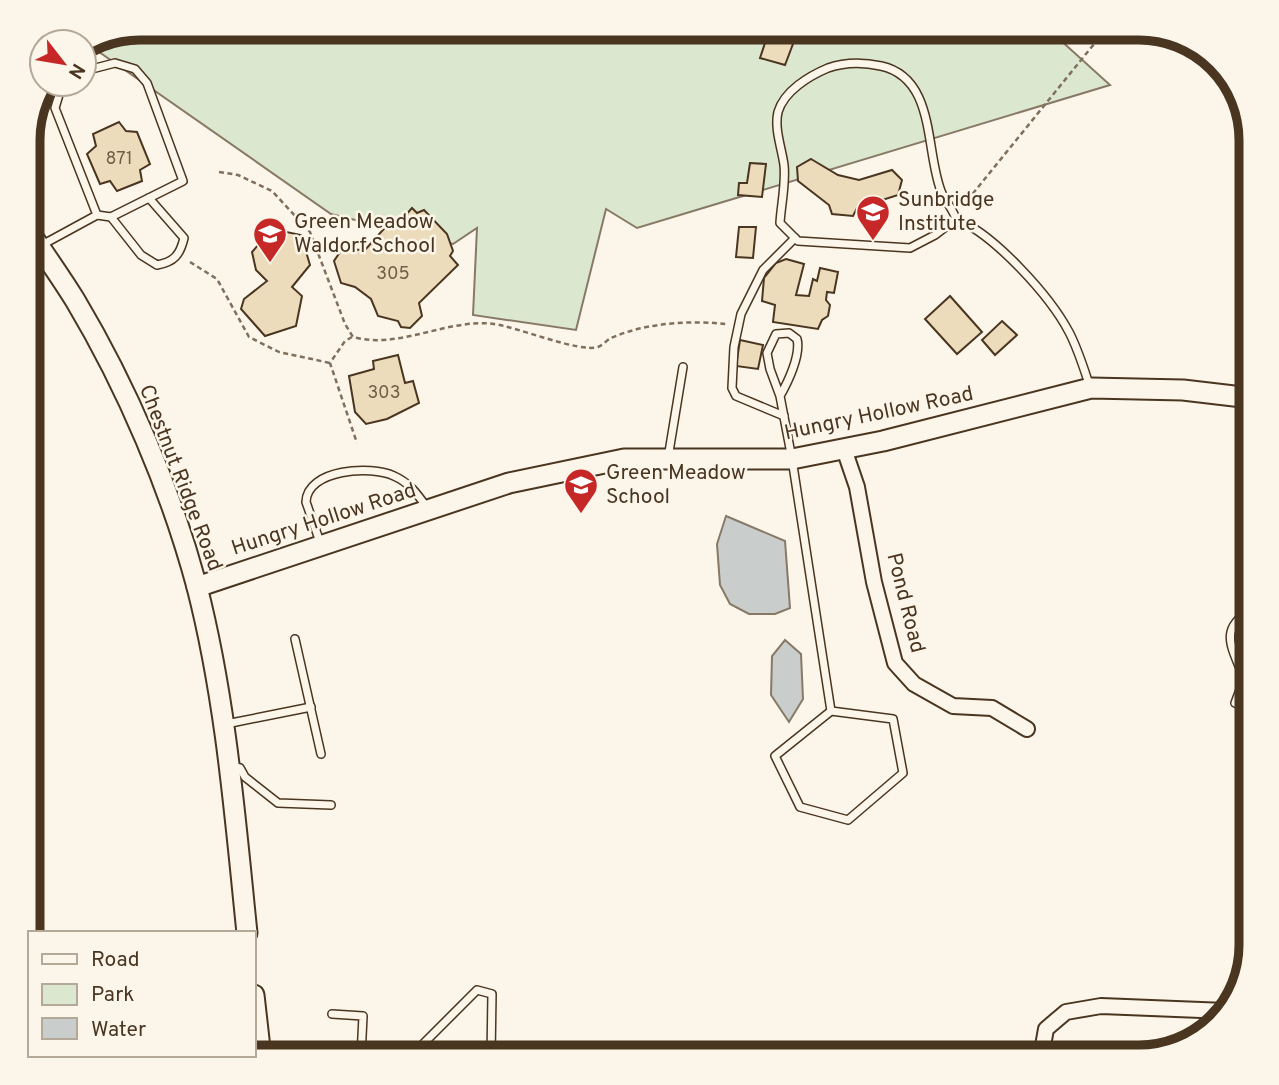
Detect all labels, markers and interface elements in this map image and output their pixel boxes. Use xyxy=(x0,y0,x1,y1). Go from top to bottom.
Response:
north arrow xyxy=(28,28,98,98)
text: N xyxy=(62,59,90,83)
house number: 871 xyxy=(105,148,133,171)
place label: Sunbridge Institute xyxy=(898,187,994,238)
school or university icon: Sunbridge Institute xyxy=(854,193,892,242)
place label: Green Meadow Waldorf School xyxy=(294,209,435,260)
school or university icon: Green Meadow Waldorf School xyxy=(251,215,289,264)
house number: 305 xyxy=(376,263,410,286)
street label: Chestnut Ridge Road xyxy=(132,381,228,575)
street label: Hungry Hollow Road xyxy=(782,381,976,447)
house number: 303 xyxy=(367,382,401,405)
place label: Green Meadow School xyxy=(606,460,746,511)
school or university icon: Green Meadow School xyxy=(562,466,600,515)
street label: Hungry Hollow Road xyxy=(228,477,420,563)
street label: Pond Road xyxy=(880,550,930,656)
legend xyxy=(28,931,256,1057)
text: Road xyxy=(91,947,140,974)
text: Park xyxy=(91,982,134,1009)
text: Water xyxy=(91,1017,146,1044)

